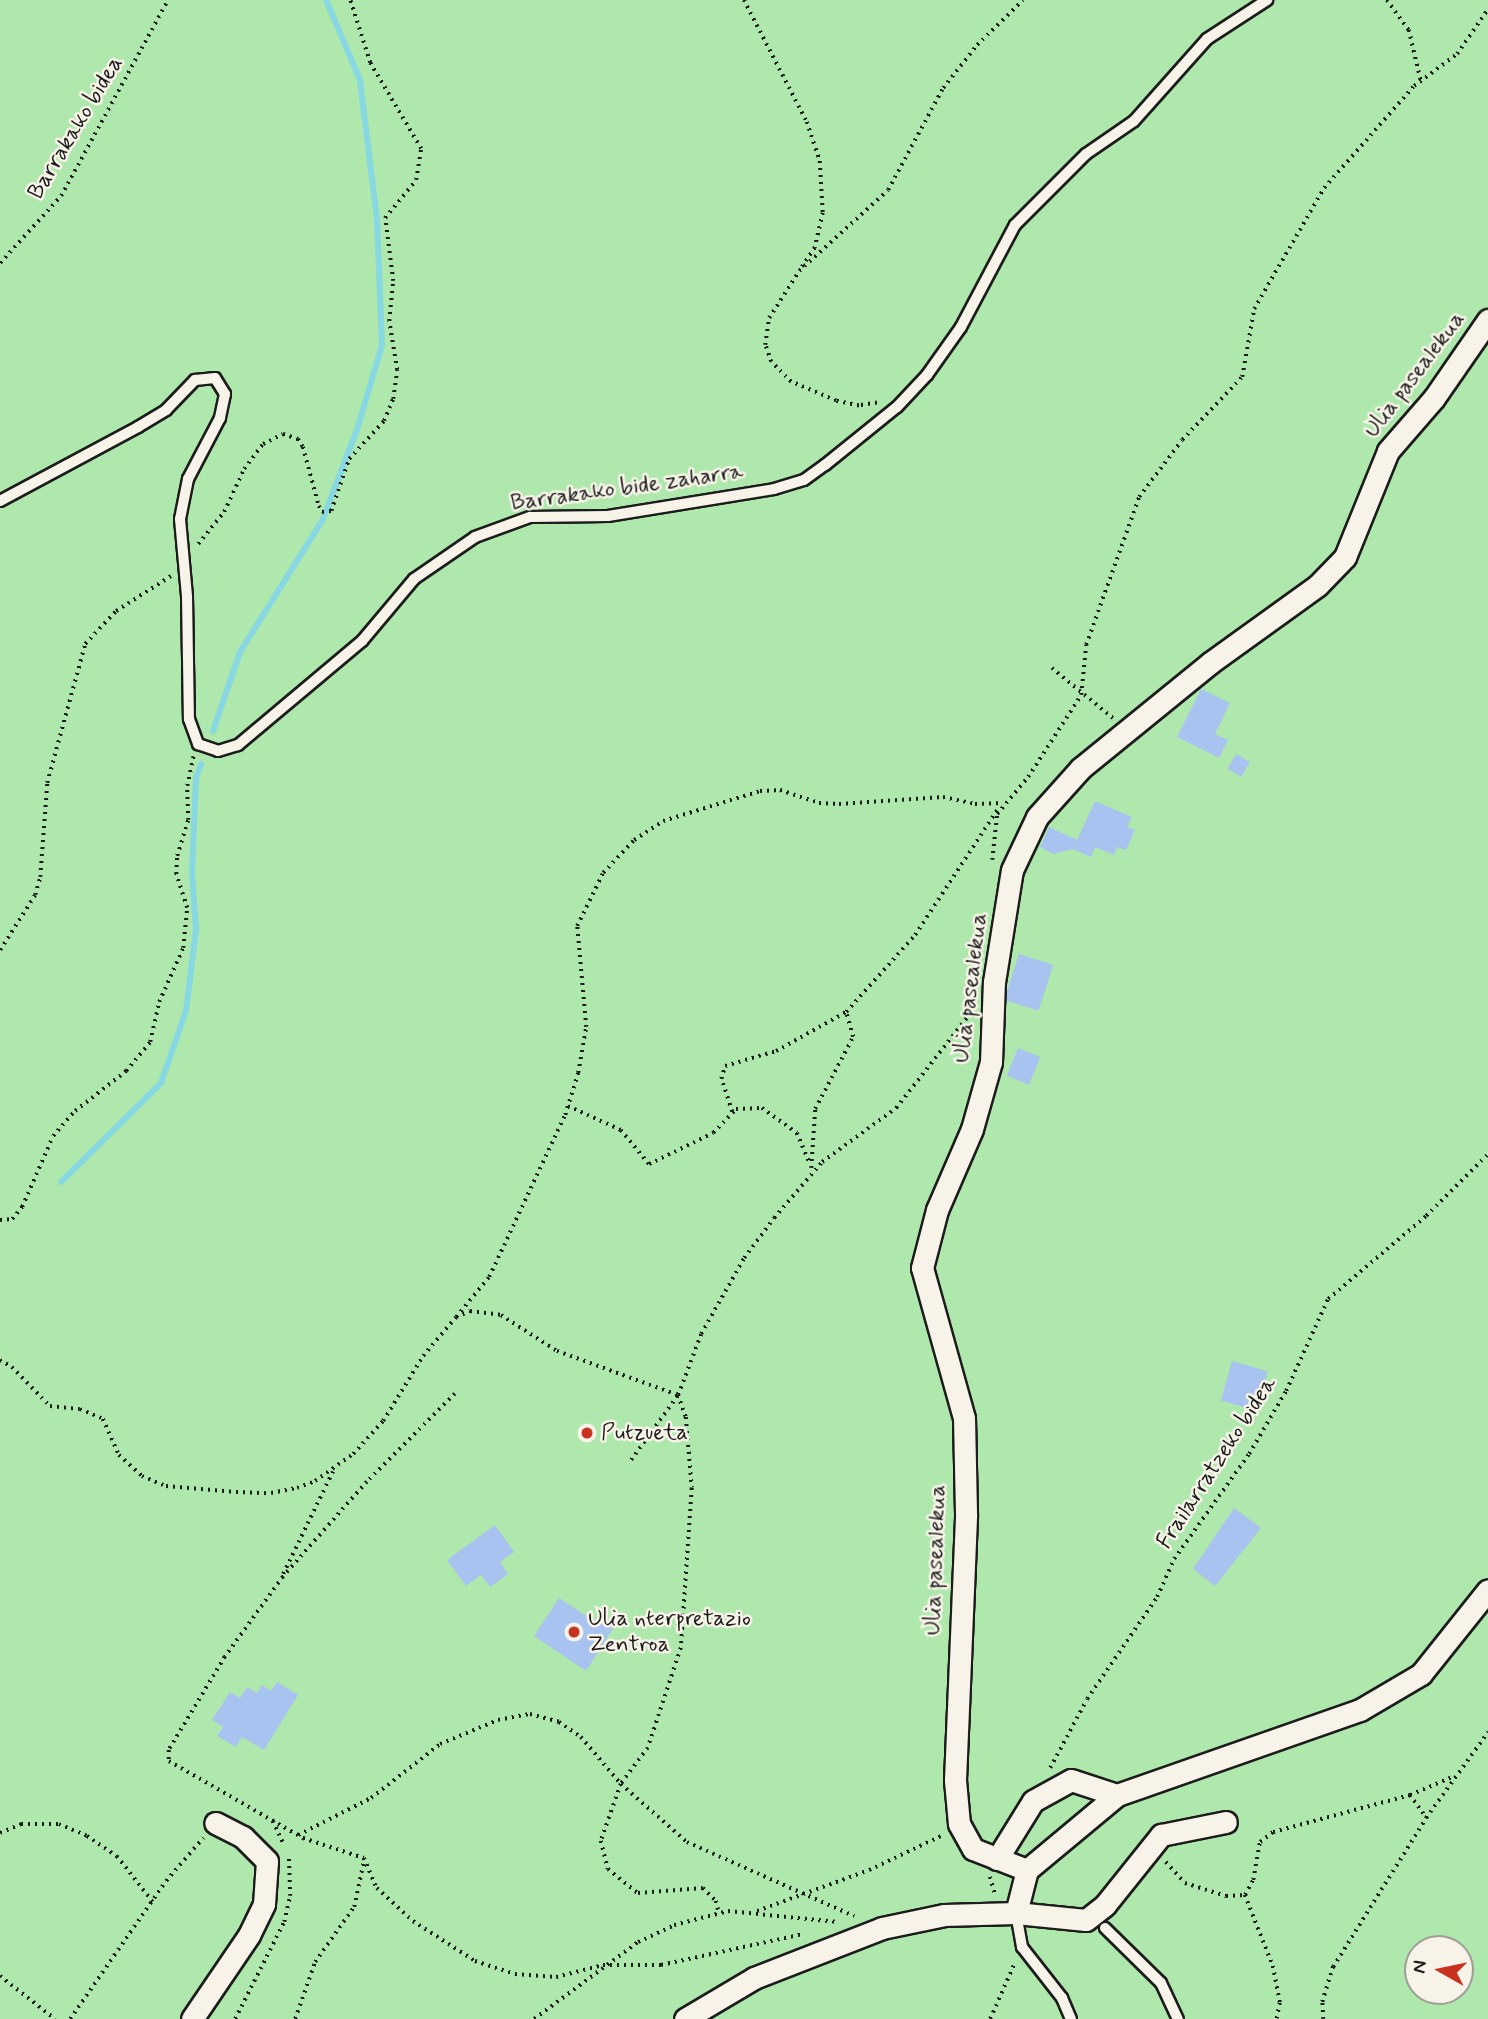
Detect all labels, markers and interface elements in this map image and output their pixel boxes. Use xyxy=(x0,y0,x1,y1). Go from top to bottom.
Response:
street label: Barrakako bidea xyxy=(22,51,130,205)
street label: Ulia pasealekua xyxy=(1358,306,1472,444)
street label: Barrakako bide zaharra xyxy=(508,458,746,518)
street label: Ulia pasealekua xyxy=(948,911,994,1065)
street label: Frailarratzeko bidea xyxy=(1151,1372,1283,1554)
place label: Putzueta xyxy=(601,1419,688,1447)
marker: Putzueta xyxy=(579,1425,595,1441)
street label: Ulia pasealekua xyxy=(920,1484,952,1636)
place label: Ulia nterpretazio Zentroa xyxy=(588,1605,756,1659)
marker: Ulia nterpretazio Zentroa xyxy=(566,1624,582,1640)
north arrow xyxy=(1404,1935,1474,2005)
text: N xyxy=(1406,1959,1433,1975)

